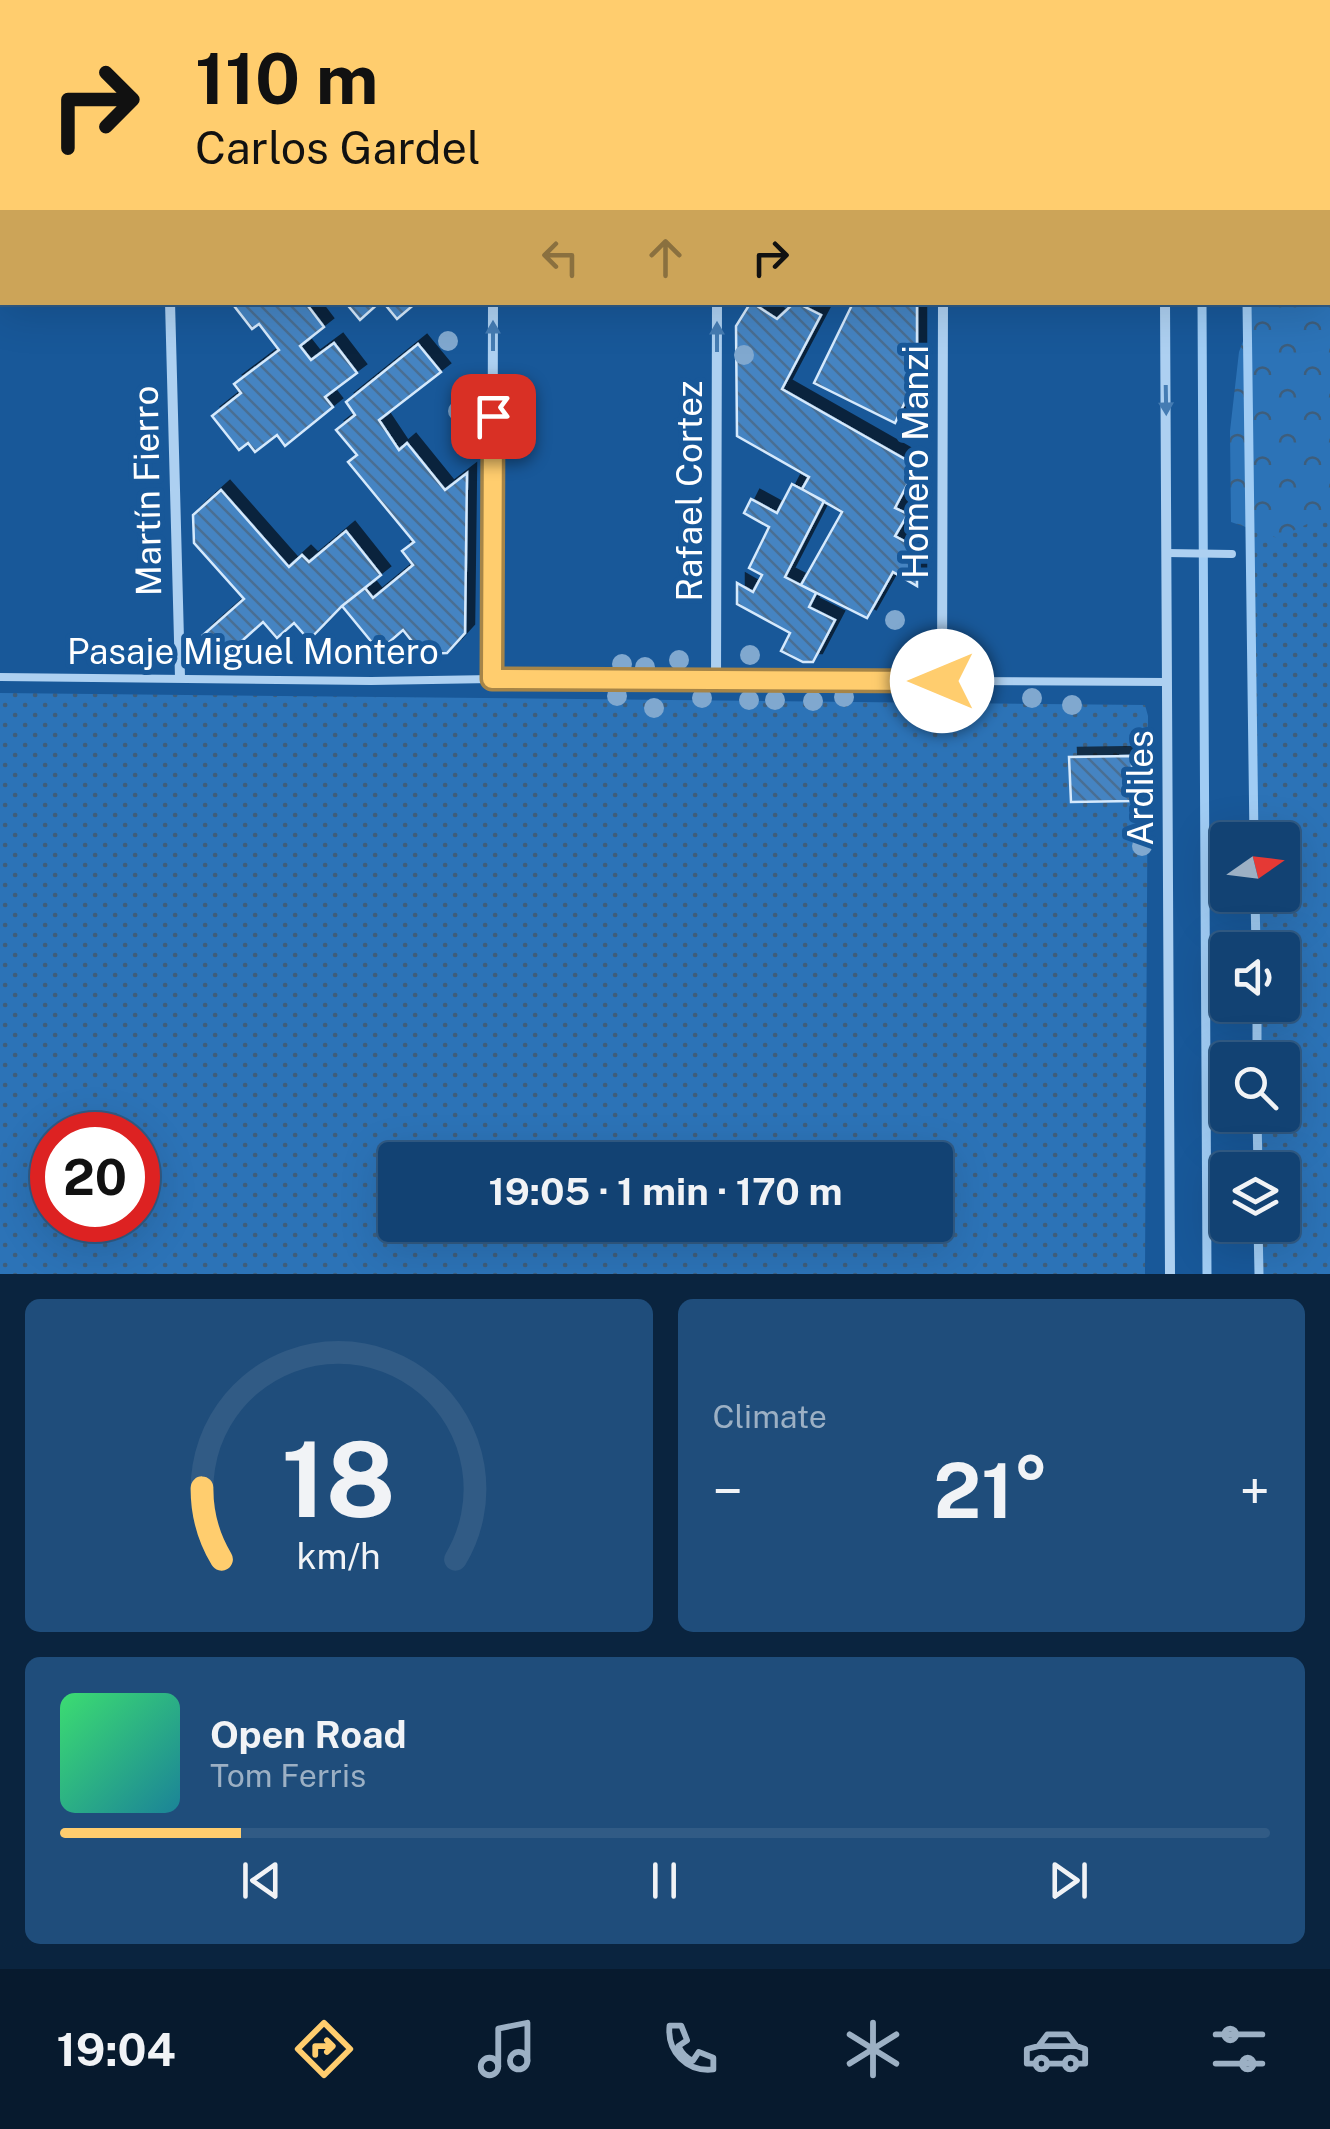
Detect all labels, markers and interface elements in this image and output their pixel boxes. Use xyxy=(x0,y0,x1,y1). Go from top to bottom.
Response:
text: 110 m xyxy=(195,37,379,120)
icon: right xyxy=(30,40,160,170)
text: Carlos Gardel xyxy=(195,121,481,174)
icon: left xyxy=(533,230,588,285)
icon: ahead xyxy=(638,230,693,285)
icon: right xyxy=(743,230,798,285)
one-way arrow xyxy=(485,320,501,352)
one-way arrow xyxy=(709,321,725,353)
street label: Homero Manzi xyxy=(895,345,936,579)
pin xyxy=(451,374,536,459)
street label: Rafael Cortez xyxy=(669,381,710,601)
one-way arrow xyxy=(1158,384,1174,416)
street label: Martín Fierro xyxy=(125,385,169,597)
icon: arrive xyxy=(466,389,521,444)
position arrow xyxy=(890,629,994,733)
street label: Pasaje Miguel Montero xyxy=(67,631,439,672)
street label: Ardiles xyxy=(1120,730,1161,846)
north arrow xyxy=(1210,822,1300,912)
map controls xyxy=(1210,822,1300,1242)
button: sound xyxy=(1210,932,1300,1022)
button: search xyxy=(1210,1042,1300,1132)
speed limit sign: 20 xyxy=(30,1112,160,1242)
button: layers xyxy=(1210,1152,1300,1242)
text: 19:05 · 1 min · 170 m xyxy=(489,1169,842,1214)
text: Climate xyxy=(713,1398,827,1435)
text: 18 xyxy=(282,1418,396,1540)
text: 21° xyxy=(934,1447,1049,1535)
text: − xyxy=(713,1459,743,1523)
text: + xyxy=(1240,1459,1270,1523)
text: km/h xyxy=(297,1535,381,1577)
text: Open Road xyxy=(210,1712,407,1757)
text: Tom Ferris xyxy=(210,1757,366,1794)
icon: previous xyxy=(234,1853,289,1908)
icon: pause xyxy=(637,1853,692,1908)
icon: next xyxy=(1041,1853,1096,1908)
icon: directions xyxy=(289,2014,359,2084)
icon: music xyxy=(472,2014,542,2084)
icon: phone xyxy=(655,2014,725,2084)
icon: climate xyxy=(838,2014,908,2084)
icon: car xyxy=(1021,2014,1091,2084)
icon: filters xyxy=(1204,2014,1274,2084)
text: 19:04 xyxy=(56,2023,176,2076)

